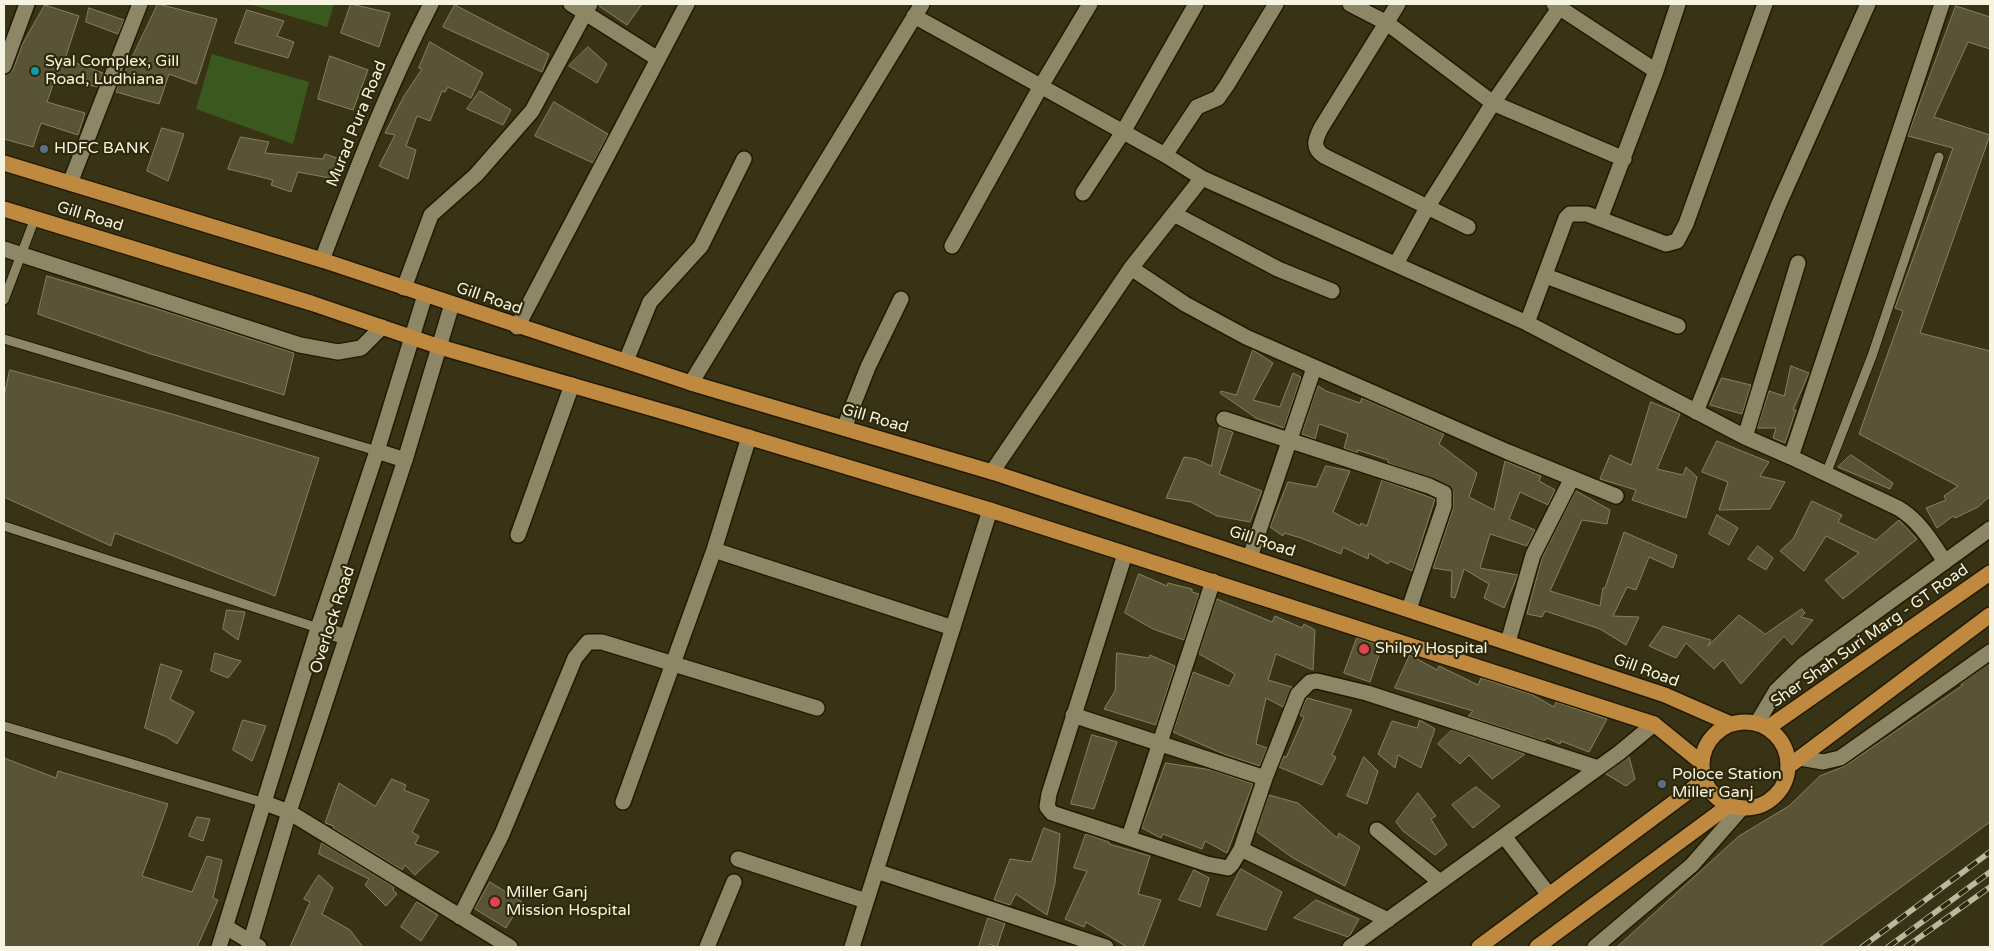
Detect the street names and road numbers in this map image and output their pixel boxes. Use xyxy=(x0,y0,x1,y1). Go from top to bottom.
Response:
street label: Murad Pura Road xyxy=(323,58,391,190)
street label: Gill Road xyxy=(54,198,126,236)
street label: Gill Road xyxy=(454,279,524,319)
street label: Gill Road xyxy=(839,400,911,438)
street label: Gill Road xyxy=(1226,522,1298,562)
street label: Sher Shah Suri Marg - GT Road xyxy=(1768,560,1972,712)
street label: Overlock Road xyxy=(307,564,359,676)
street label: Gill Road xyxy=(1611,650,1681,692)

